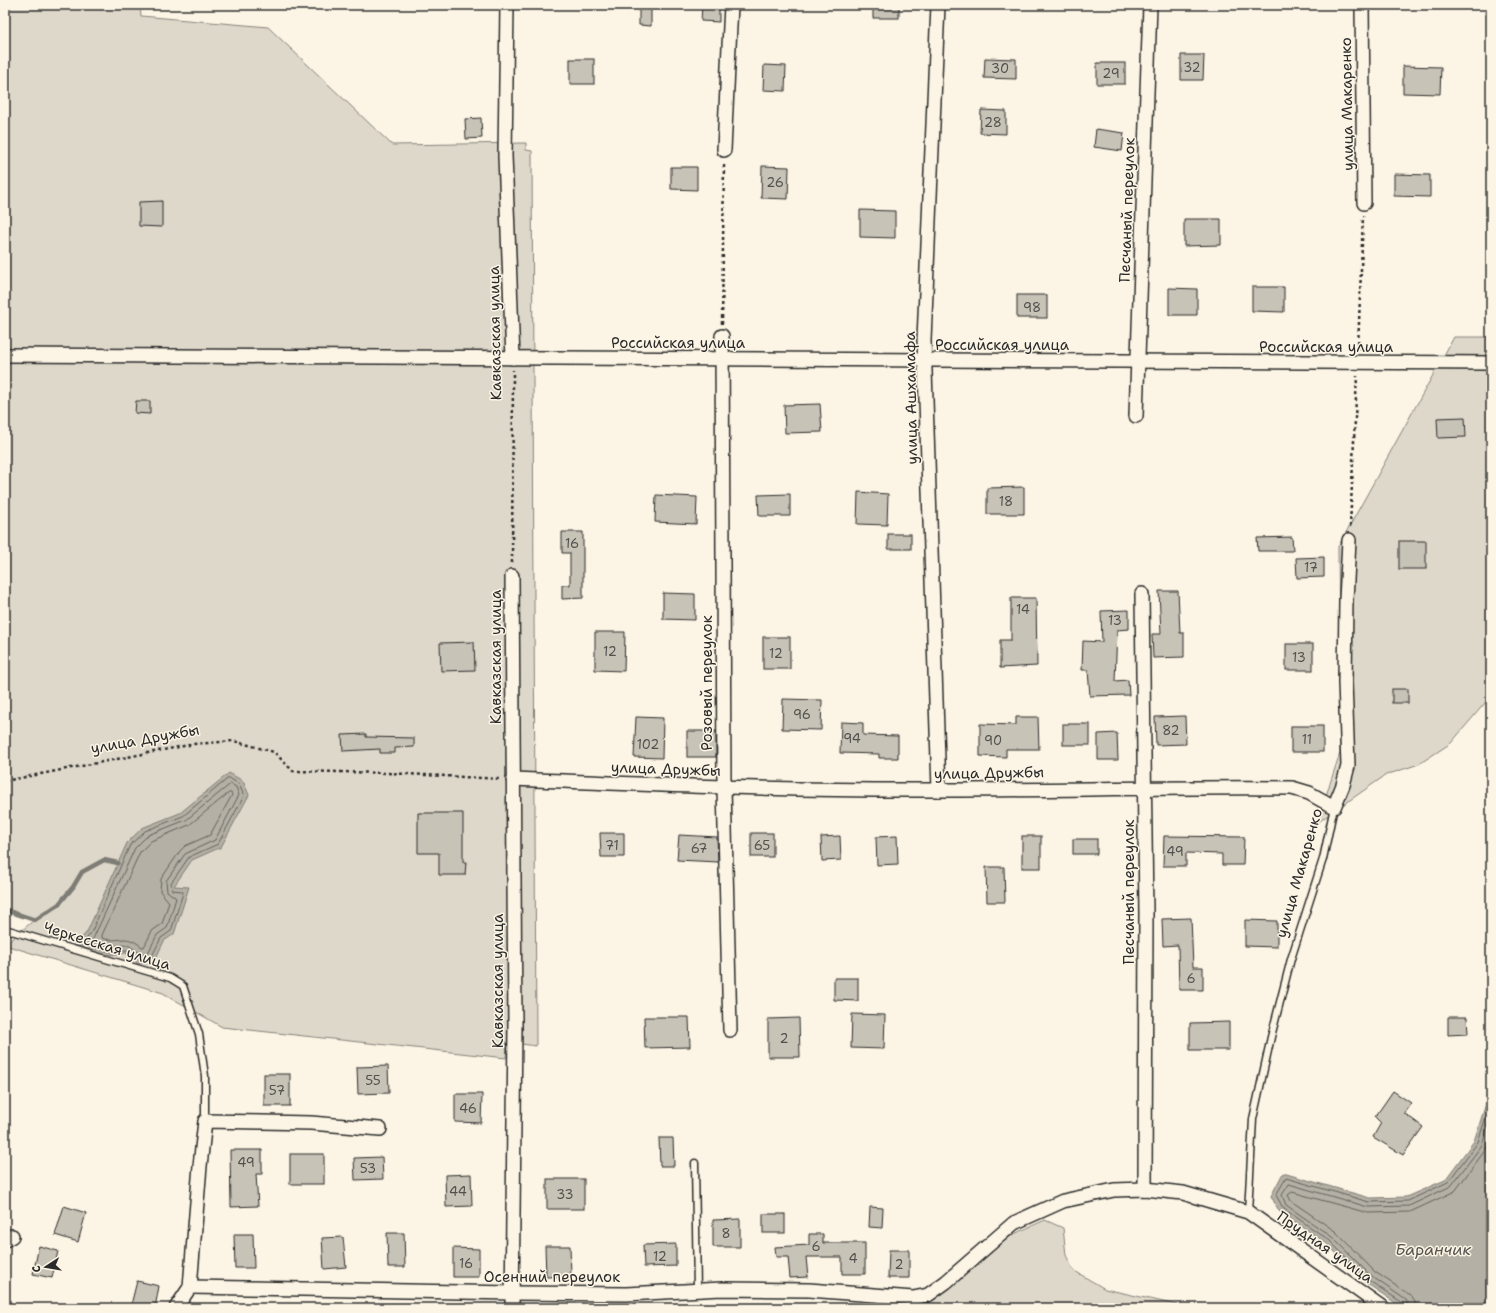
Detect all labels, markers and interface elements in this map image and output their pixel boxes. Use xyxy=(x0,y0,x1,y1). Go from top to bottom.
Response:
street label: улица Макаренко xyxy=(1336,37,1358,171)
house number: 32 xyxy=(1183,59,1201,76)
house number: 30 xyxy=(991,60,1009,77)
house number: 29 xyxy=(1102,65,1120,82)
house number: 28 xyxy=(984,114,1002,131)
street label: Песчаный переулок xyxy=(1114,137,1140,283)
house number: 26 xyxy=(766,174,784,191)
street label: Кавказcкая улица xyxy=(484,265,506,400)
house number: 98 xyxy=(1023,299,1041,316)
street label: улица Ашхамафа xyxy=(900,330,922,465)
street label: Российская улица xyxy=(611,333,746,353)
street label: Российская улица xyxy=(935,335,1070,355)
street label: Российская улица xyxy=(1259,337,1394,357)
house number: 18 xyxy=(999,493,1013,510)
house number: 16 xyxy=(565,535,579,552)
house number: 17 xyxy=(1304,559,1318,576)
street label: Кавказcкая улица xyxy=(486,589,506,724)
house number: 14 xyxy=(1016,601,1030,618)
house number: 13 xyxy=(1108,612,1122,629)
street label: Розовый переулок xyxy=(697,615,717,751)
house number: 12 xyxy=(603,643,617,660)
house number: 12 xyxy=(769,645,783,662)
house number: 13 xyxy=(1292,649,1306,666)
house number: 96 xyxy=(793,706,811,723)
street label: улица Дружбы xyxy=(89,720,201,758)
house number: 82 xyxy=(1162,722,1180,739)
house number: 94 xyxy=(843,730,861,747)
house number: 11 xyxy=(1302,731,1312,748)
house number: 90 xyxy=(984,732,1002,749)
house number: 102 xyxy=(637,736,659,753)
street label: улица Дружбы xyxy=(611,757,721,781)
street label: улица Дружбы xyxy=(934,762,1044,784)
street label: улица Макаренко xyxy=(1271,806,1327,940)
street label: Песчаный переулок xyxy=(1119,820,1139,964)
house number: 71 xyxy=(605,837,619,854)
house number: 65 xyxy=(754,837,770,854)
house number: 67 xyxy=(691,840,707,857)
house number: 49 xyxy=(1166,843,1184,860)
street label: Кавказcкая улица xyxy=(488,913,508,1048)
street label: Черкесская улица xyxy=(41,917,174,975)
house number: 6 xyxy=(1186,970,1196,987)
house number: 2 xyxy=(779,1030,789,1047)
house number: 55 xyxy=(365,1072,381,1089)
house number: 57 xyxy=(269,1082,285,1099)
house number: 46 xyxy=(459,1100,477,1117)
house number: 49 xyxy=(237,1154,255,1171)
house number: 53 xyxy=(360,1160,376,1177)
house number: 44 xyxy=(449,1183,467,1200)
house number: 33 xyxy=(556,1186,574,1203)
street label: Прудная улица xyxy=(1273,1206,1378,1288)
house number: 8 xyxy=(721,1225,731,1242)
house number: 6 xyxy=(811,1238,821,1255)
water label: Баранчик xyxy=(1395,1239,1472,1260)
north arrow xyxy=(26,1247,66,1287)
house number: 12 xyxy=(653,1248,667,1265)
house number: 4 xyxy=(848,1250,858,1267)
house number: 16 xyxy=(459,1255,473,1272)
house number: 2 xyxy=(894,1256,904,1273)
text: С xyxy=(29,1264,45,1274)
street label: Осенний переулок xyxy=(484,1267,620,1287)

